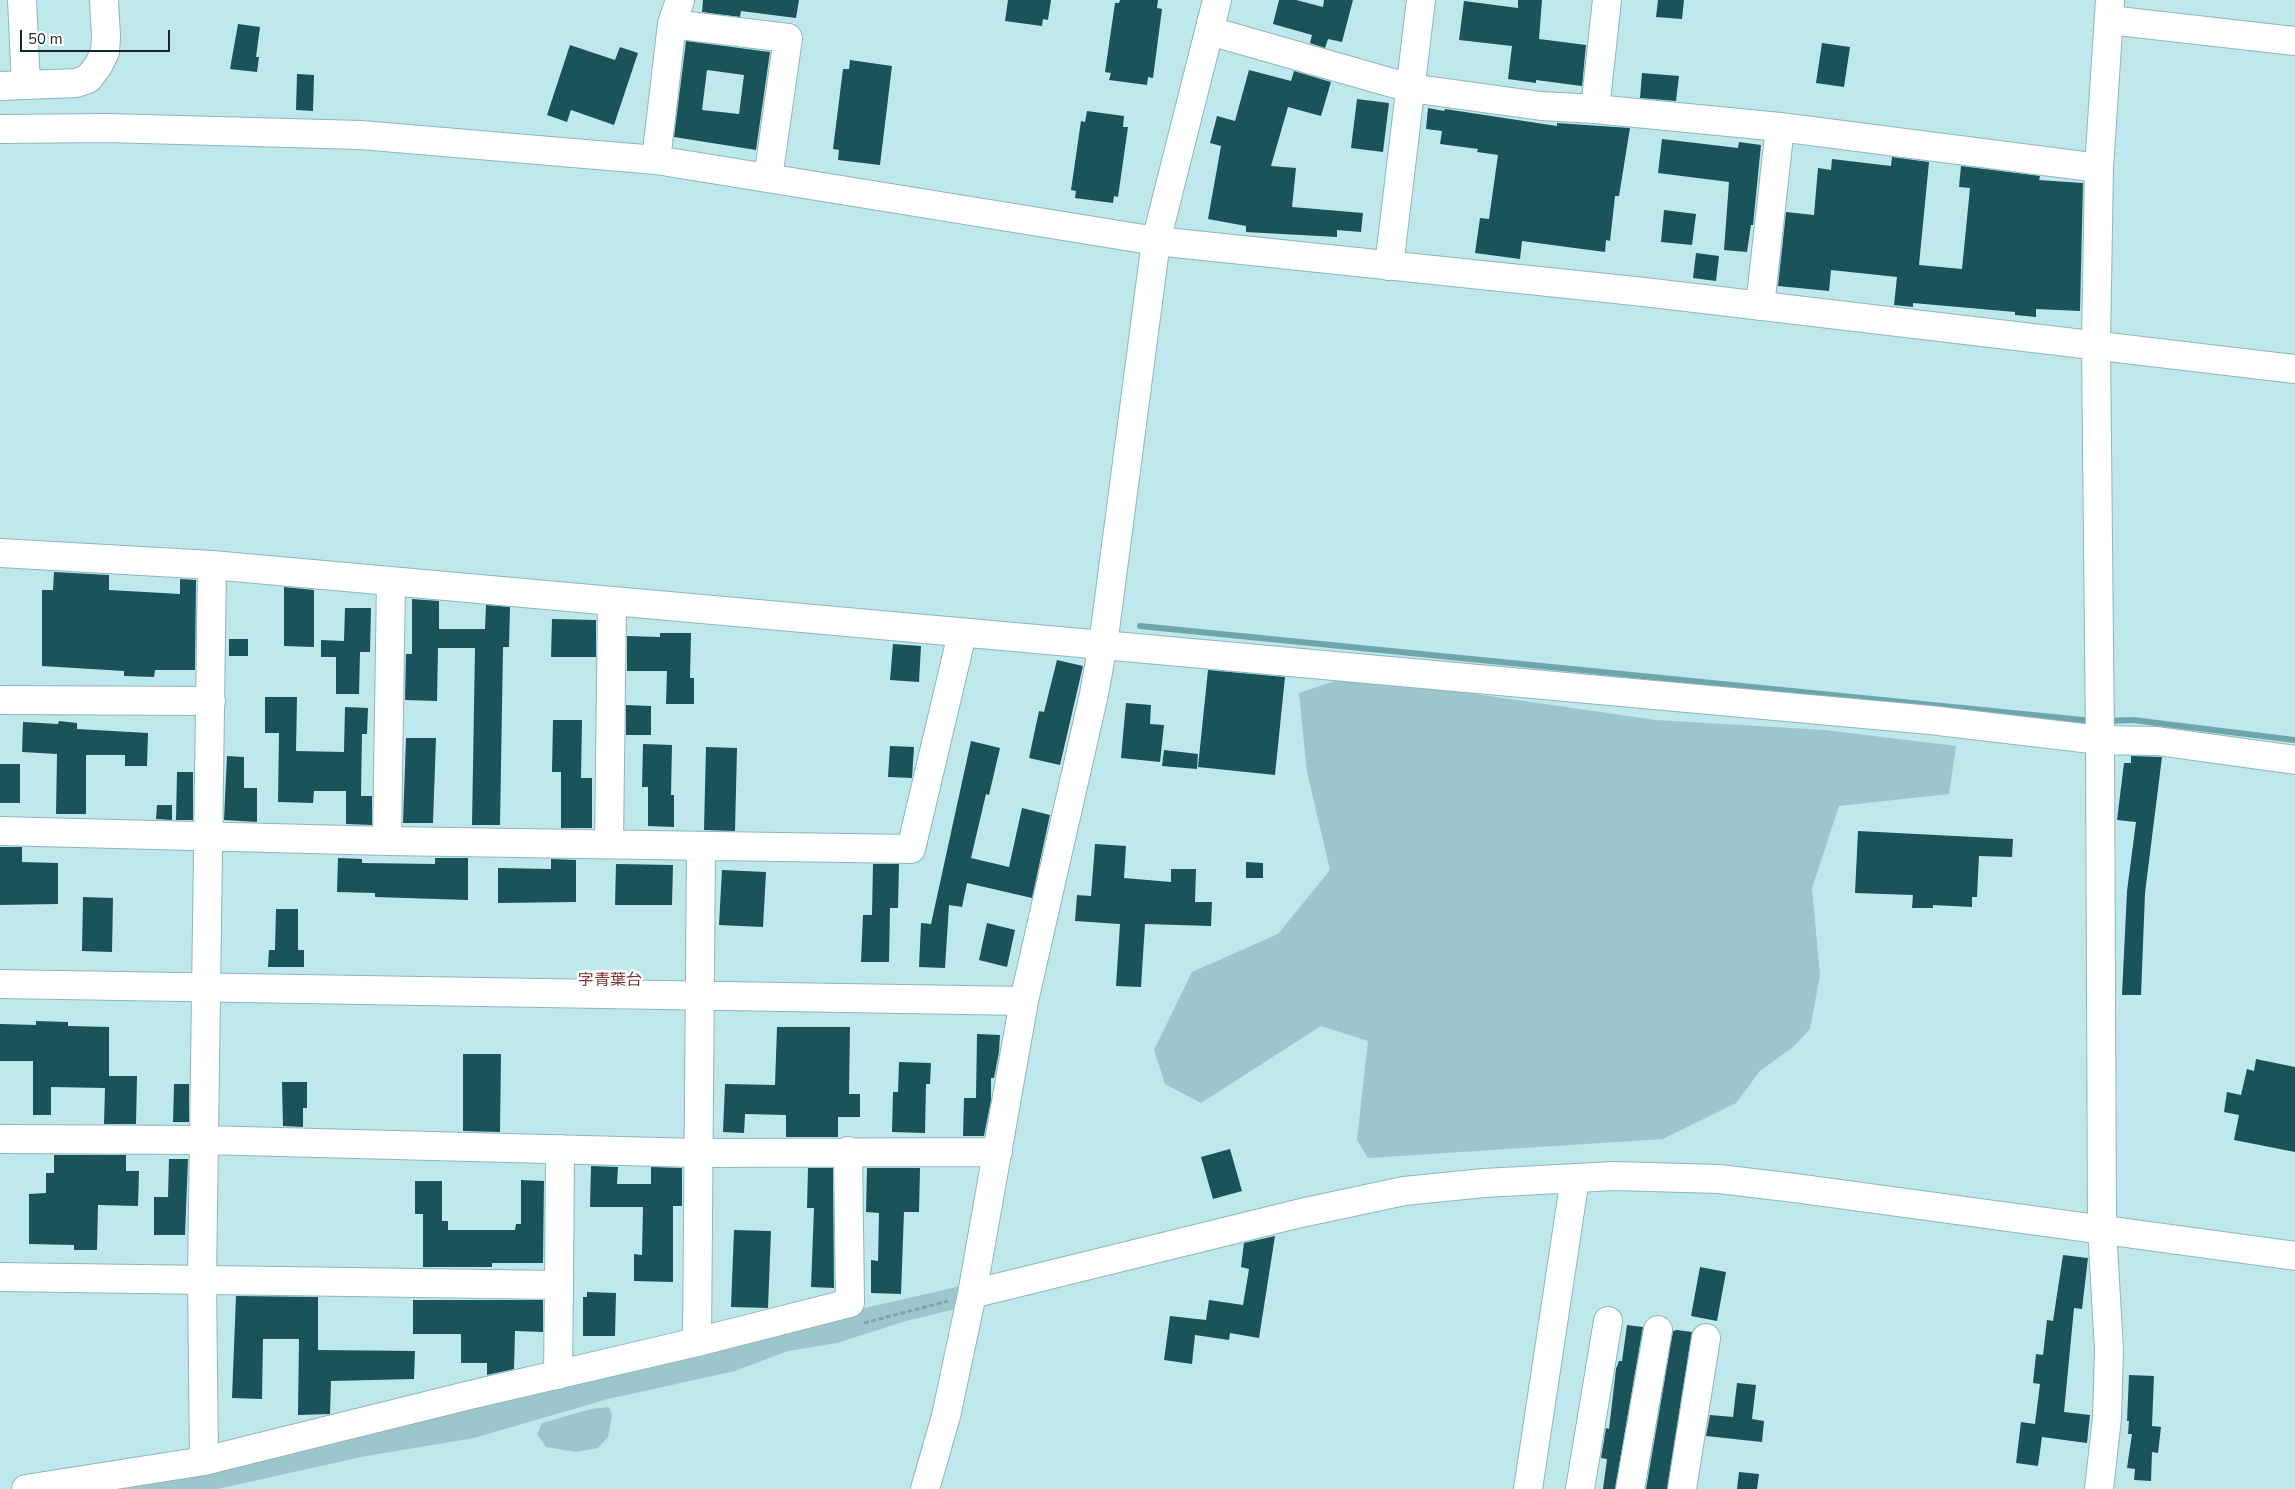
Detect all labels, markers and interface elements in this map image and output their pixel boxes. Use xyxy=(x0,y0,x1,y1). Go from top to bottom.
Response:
scale bar xyxy=(22,20,172,52)
text: 50 m xyxy=(28,29,63,49)
district label: 字青葉台 xyxy=(578,971,642,991)

